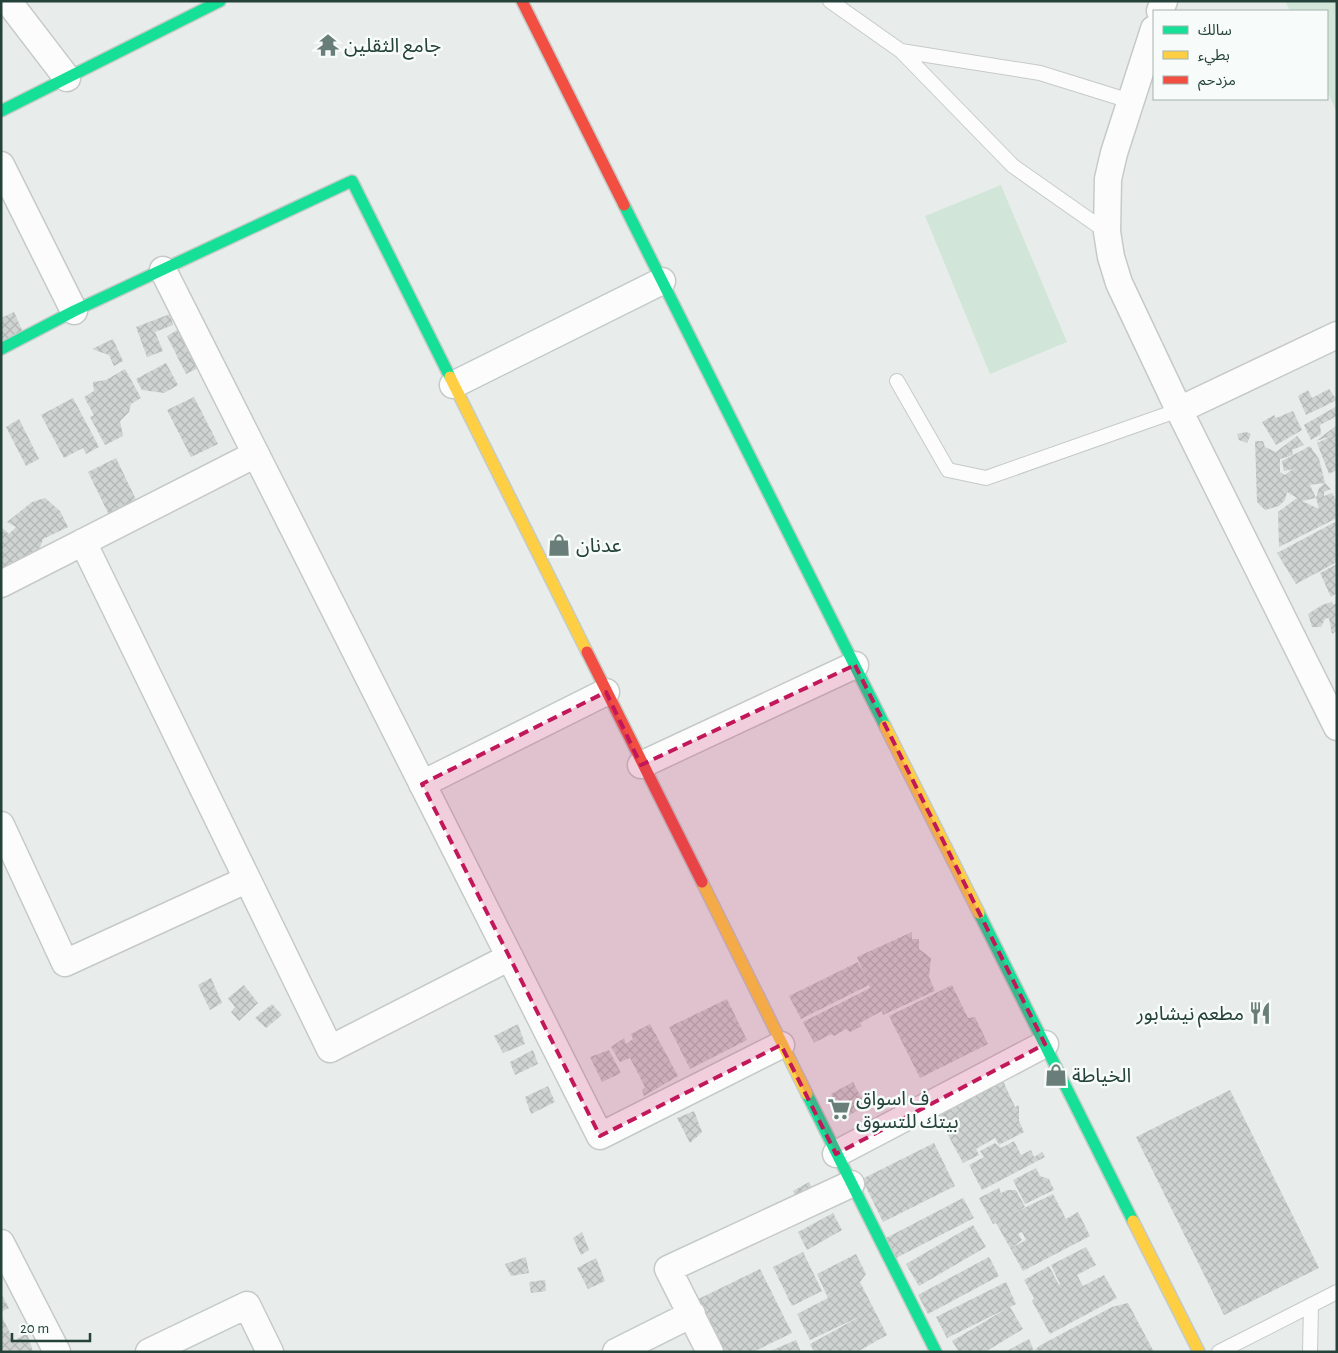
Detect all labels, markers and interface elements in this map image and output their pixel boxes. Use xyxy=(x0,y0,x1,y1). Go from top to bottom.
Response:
legend xyxy=(1153,10,1328,100)
text: سالك xyxy=(1198,23,1232,38)
temple icon: جامع الثقلين xyxy=(315,32,341,58)
place label: جامع الثقلين xyxy=(344,36,441,60)
text: بطيء xyxy=(1198,48,1230,66)
text: مزدحم xyxy=(1198,73,1236,91)
shop icon: عدنان xyxy=(546,532,572,558)
place label: عدنان xyxy=(576,536,622,557)
restaurant icon: مطعم نيشابور xyxy=(1247,1000,1273,1026)
place label: مطعم نيشابور xyxy=(1136,1004,1244,1028)
shop icon: الخياطة xyxy=(1043,1062,1069,1088)
place label: الخياطة xyxy=(1072,1066,1131,1086)
place label: ف اسواق بيتك للتسوق xyxy=(856,1089,959,1133)
supermarket icon: ف اسواق بيتك للتسوق xyxy=(826,1096,852,1122)
scale bar xyxy=(12,1310,90,1342)
text: 20 m xyxy=(20,1321,49,1336)

